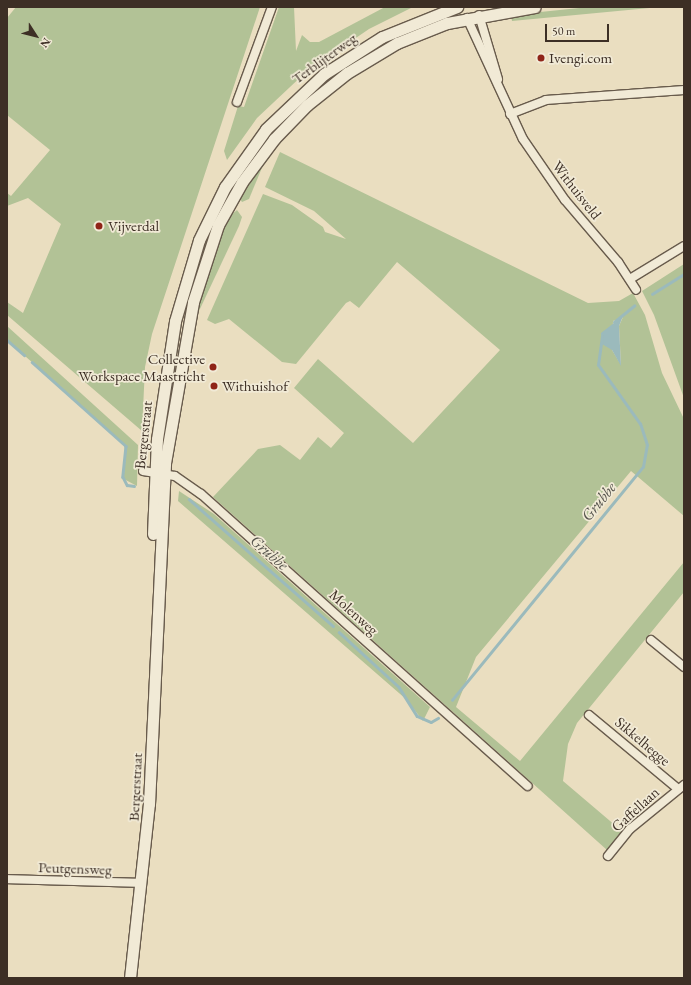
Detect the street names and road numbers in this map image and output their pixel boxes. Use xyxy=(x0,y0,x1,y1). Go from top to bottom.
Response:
street label: Terblijterweg xyxy=(288,29,360,87)
street label: Withuisveld xyxy=(549,157,605,223)
street label: Bergerstraat xyxy=(130,400,156,470)
street label: Molenweg xyxy=(326,585,382,639)
street label: Sikkelhegge xyxy=(612,713,674,769)
street label: Bergerstraat xyxy=(124,752,146,822)
street label: Gaffellaan xyxy=(607,783,663,835)
street label: Peutgensweg xyxy=(38,858,112,878)

